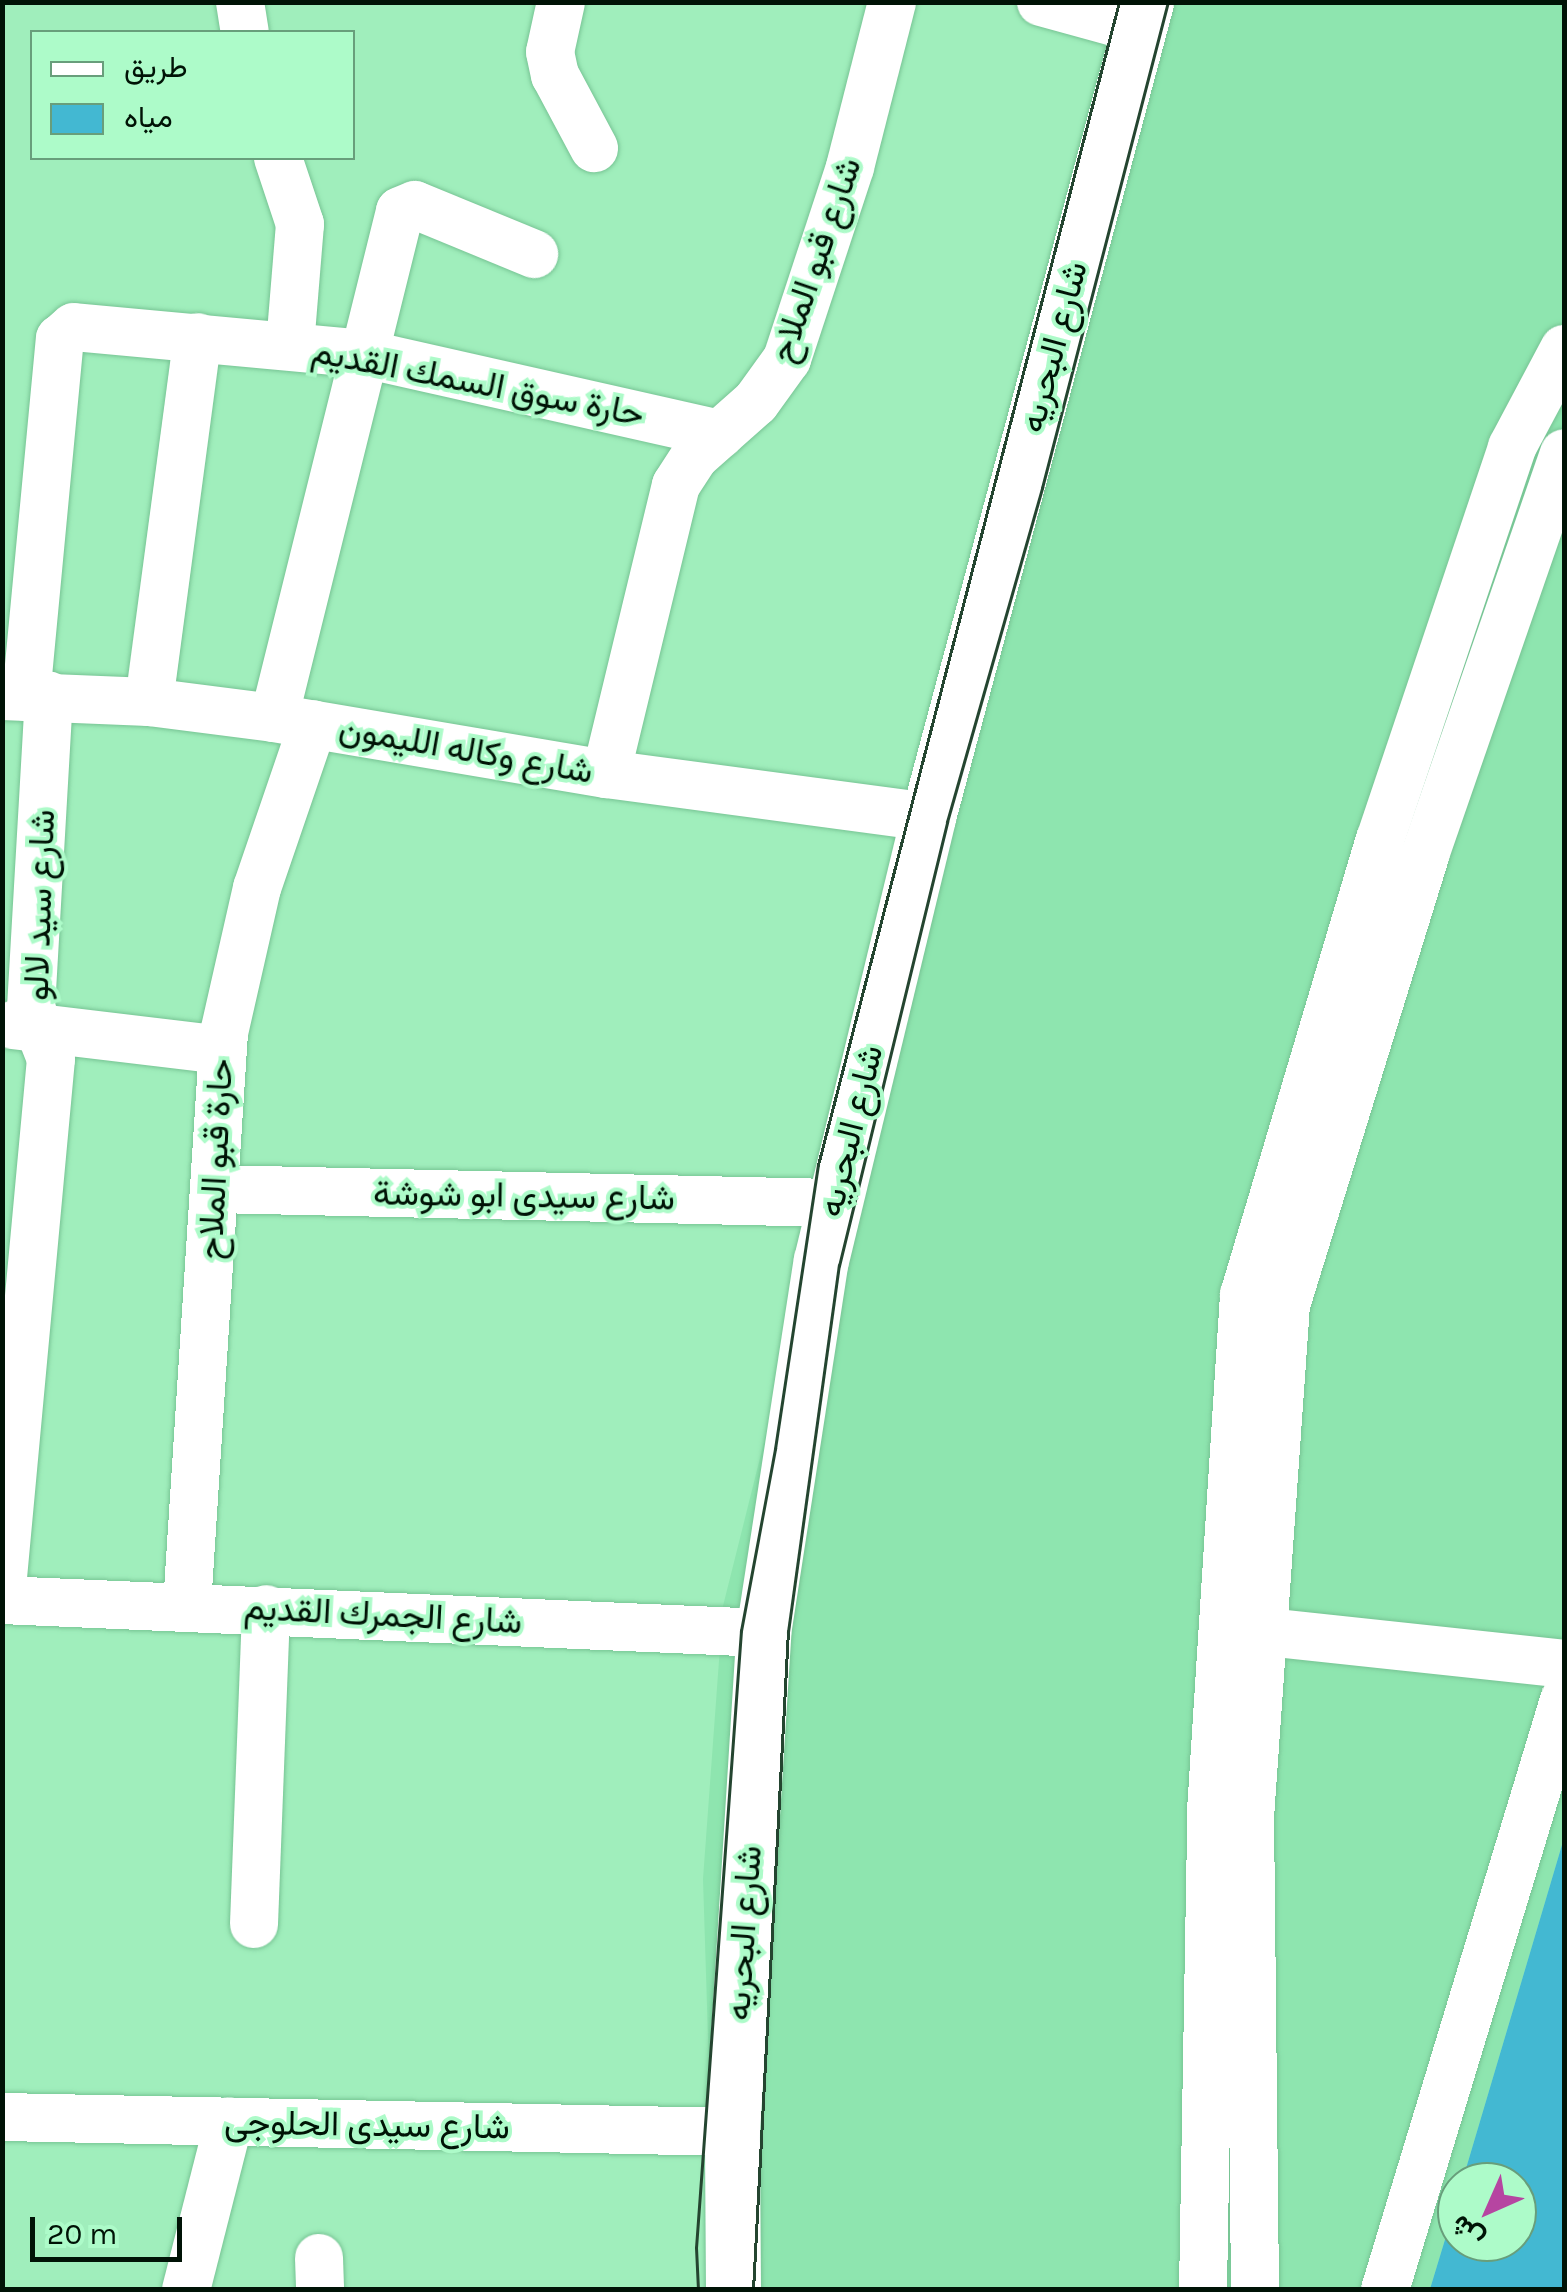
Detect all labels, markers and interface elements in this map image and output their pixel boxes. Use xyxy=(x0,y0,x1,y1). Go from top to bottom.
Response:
legend xyxy=(30,30,355,160)
text: طريق xyxy=(124,49,188,85)
text: مياه xyxy=(124,99,173,135)
street label: شارع قبو الملاح xyxy=(761,152,871,368)
street label: شارع البحريه xyxy=(1011,257,1097,437)
street label: حارة سوق السمك القديم xyxy=(308,330,648,436)
street label: شارع وكاله الليمون xyxy=(336,707,596,793)
street label: شارع سيد لالو xyxy=(16,809,64,1001)
street label: شارع البحريه xyxy=(809,1041,893,1221)
street label: حارة قبو الملاح xyxy=(190,1057,242,1261)
street label: شارع سيدى ابو شوشة xyxy=(373,1172,675,1220)
street label: شارع الجمرك القديم xyxy=(243,1587,523,1643)
street label: شارع البحريه xyxy=(717,1844,771,2022)
street label: شارع سيدى الحلوجى xyxy=(224,2102,510,2148)
north arrow xyxy=(1437,2162,1537,2262)
scale bar xyxy=(35,2197,188,2259)
text: ش xyxy=(1443,2209,1490,2256)
text: 20 m xyxy=(47,2216,117,2252)

